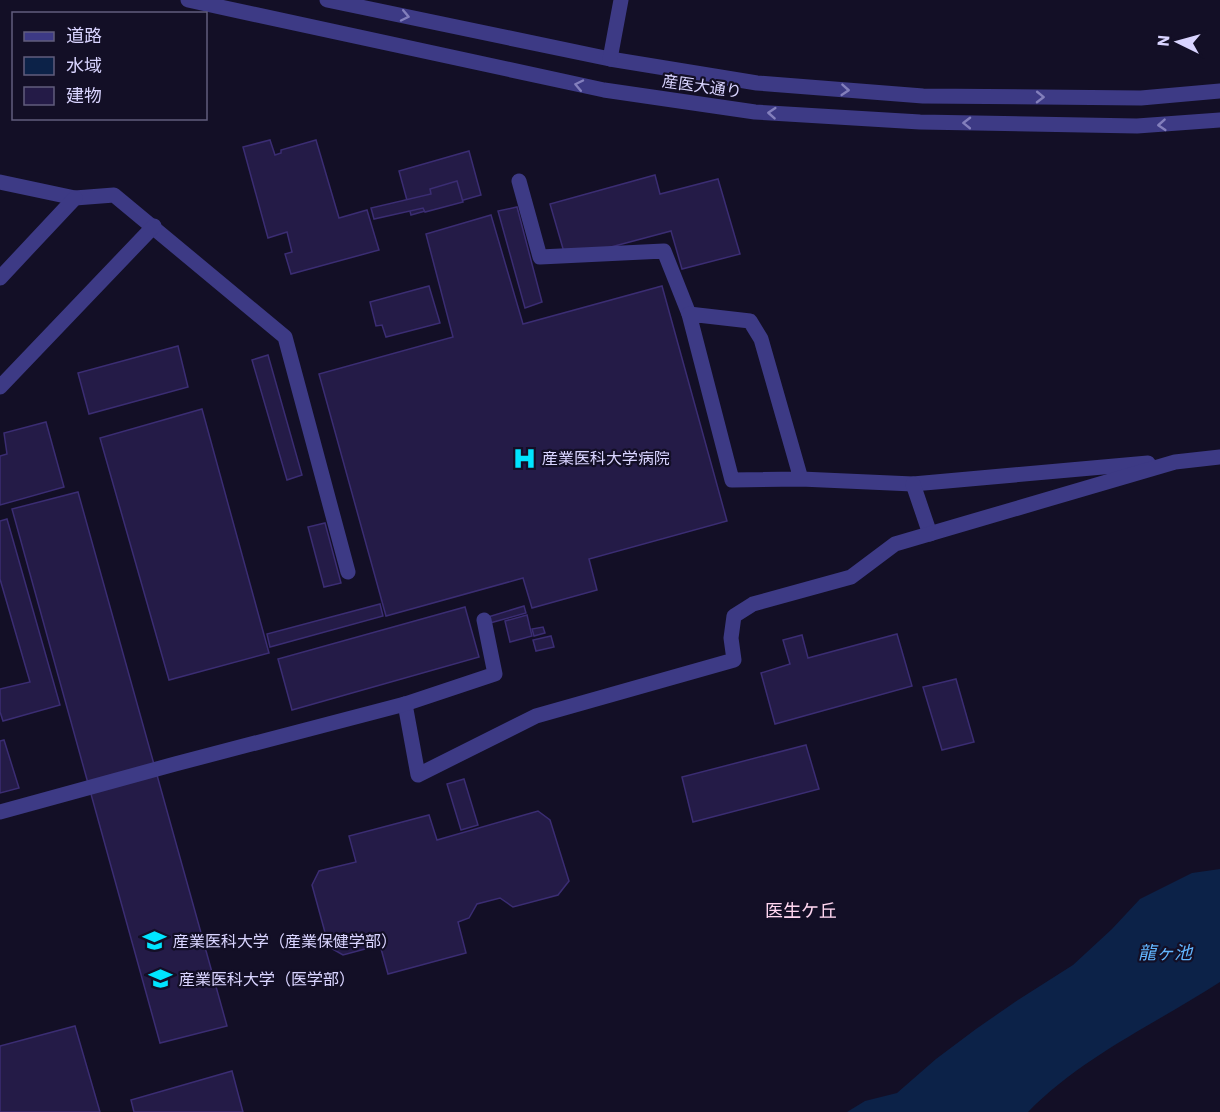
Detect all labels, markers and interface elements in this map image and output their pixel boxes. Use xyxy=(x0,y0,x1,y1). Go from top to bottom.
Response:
one-way arrow xyxy=(400,9,410,22)
legend xyxy=(12,12,207,120)
north arrow xyxy=(1148,12,1208,72)
text: 道路 xyxy=(66,24,102,47)
text: N xyxy=(1153,34,1174,47)
text: 水域 xyxy=(66,54,102,77)
street label: 産医大通り xyxy=(661,71,743,101)
one-way arrow xyxy=(574,79,584,92)
one-way arrow xyxy=(841,83,850,96)
text: 建物 xyxy=(66,84,102,107)
one-way arrow xyxy=(1036,91,1045,103)
one-way arrow xyxy=(768,107,777,120)
one-way arrow xyxy=(962,117,971,129)
one-way arrow xyxy=(1157,118,1166,131)
hospital icon: 産業医科大学病院 xyxy=(511,445,537,471)
place label: 産業医科大学病院 xyxy=(542,448,670,468)
district label: 医生ケ丘 xyxy=(765,899,837,922)
school or university icon: 産業医科大学（産業保健学部） xyxy=(142,928,168,954)
place label: 産業医科大学（産業保健学部） xyxy=(173,931,397,951)
water label: 龍ヶ池 xyxy=(1138,941,1194,964)
school or university icon: 産業医科大学（医学部） xyxy=(148,966,174,992)
place label: 産業医科大学（医学部） xyxy=(179,969,355,989)

